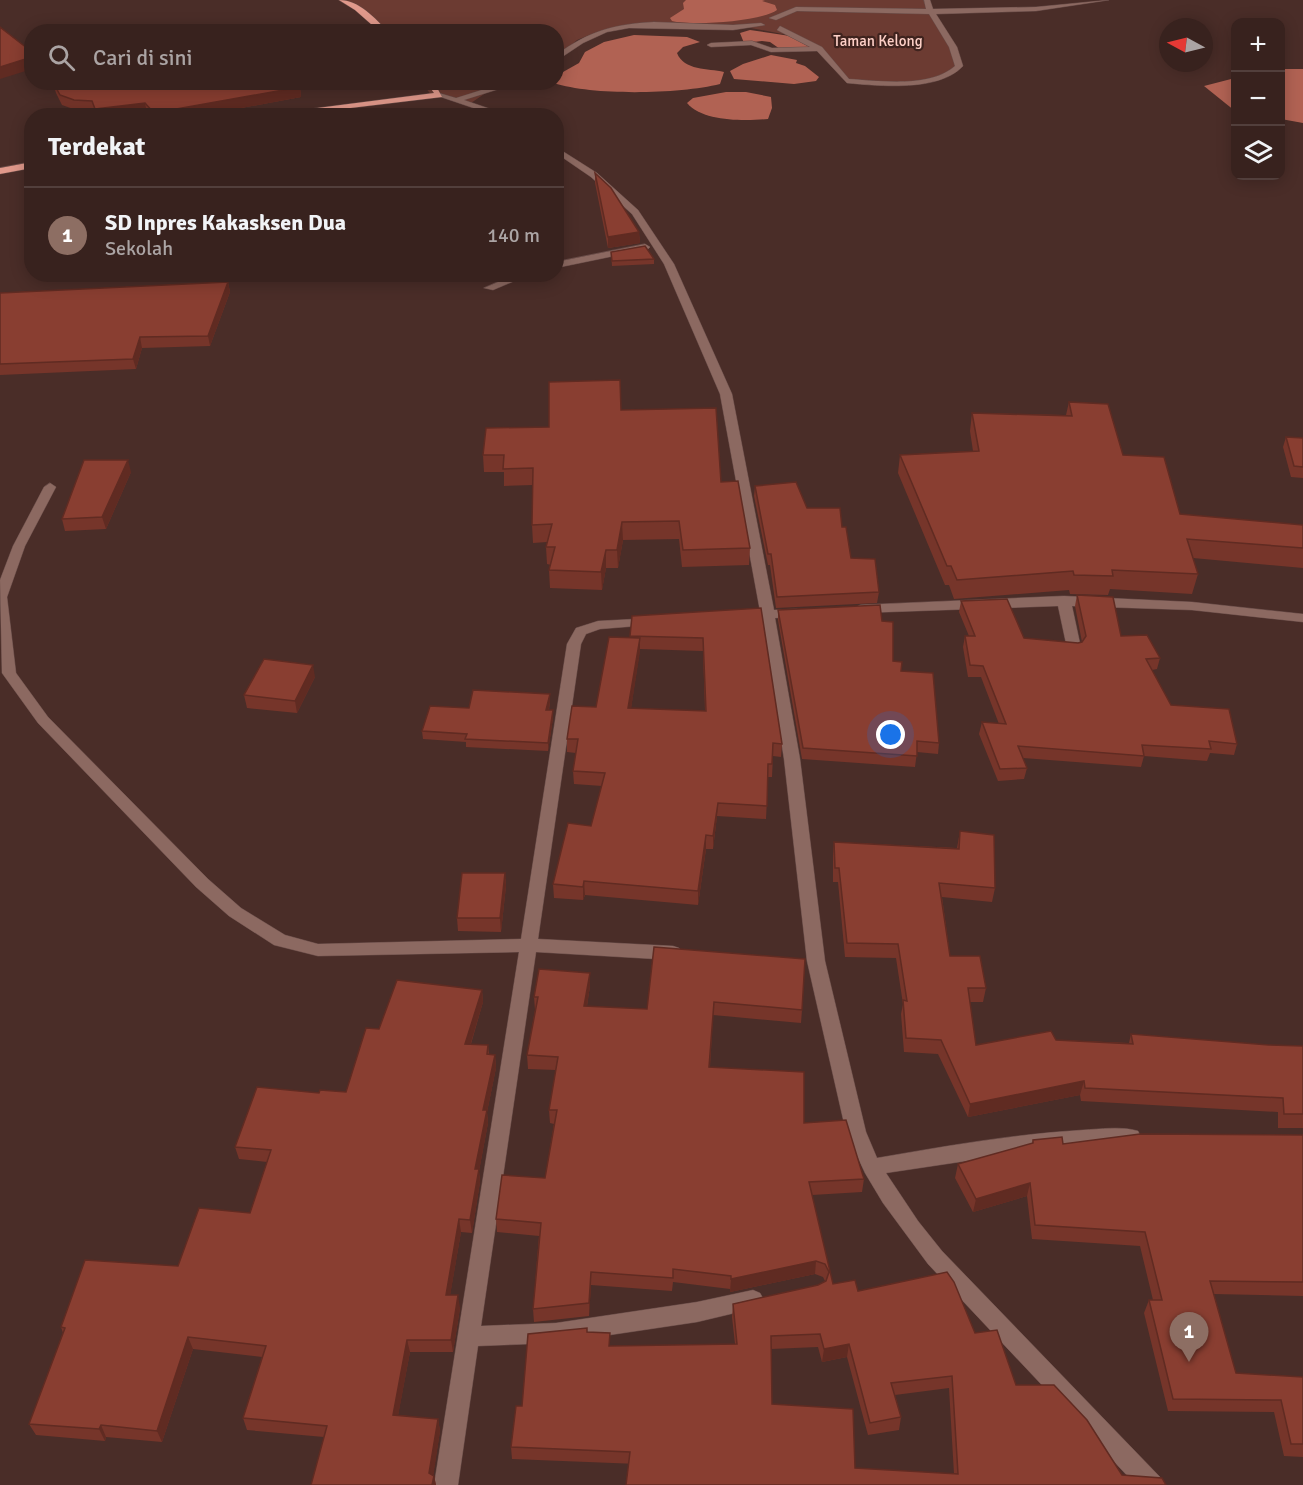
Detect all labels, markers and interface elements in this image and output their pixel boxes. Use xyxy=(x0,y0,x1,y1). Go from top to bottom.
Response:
north arrow xyxy=(1159,18,1213,72)
map controls xyxy=(1231,18,1285,180)
button: + xyxy=(1231,18,1285,72)
search box xyxy=(24,24,564,90)
park label: Taman Kelong xyxy=(833,32,923,50)
icon: search xyxy=(45,41,78,74)
text: Cari di sini xyxy=(93,44,193,71)
button: − xyxy=(1231,72,1285,126)
button: layers xyxy=(1231,126,1285,180)
text: Terdekat xyxy=(48,131,145,163)
text: SD Inpres Kakasksen Dua xyxy=(105,209,346,236)
text: 1 xyxy=(62,223,73,248)
text: 140 m xyxy=(487,223,540,248)
text: Sekolah xyxy=(105,236,173,261)
your location xyxy=(876,720,905,749)
pin: 1 xyxy=(1170,1312,1208,1362)

